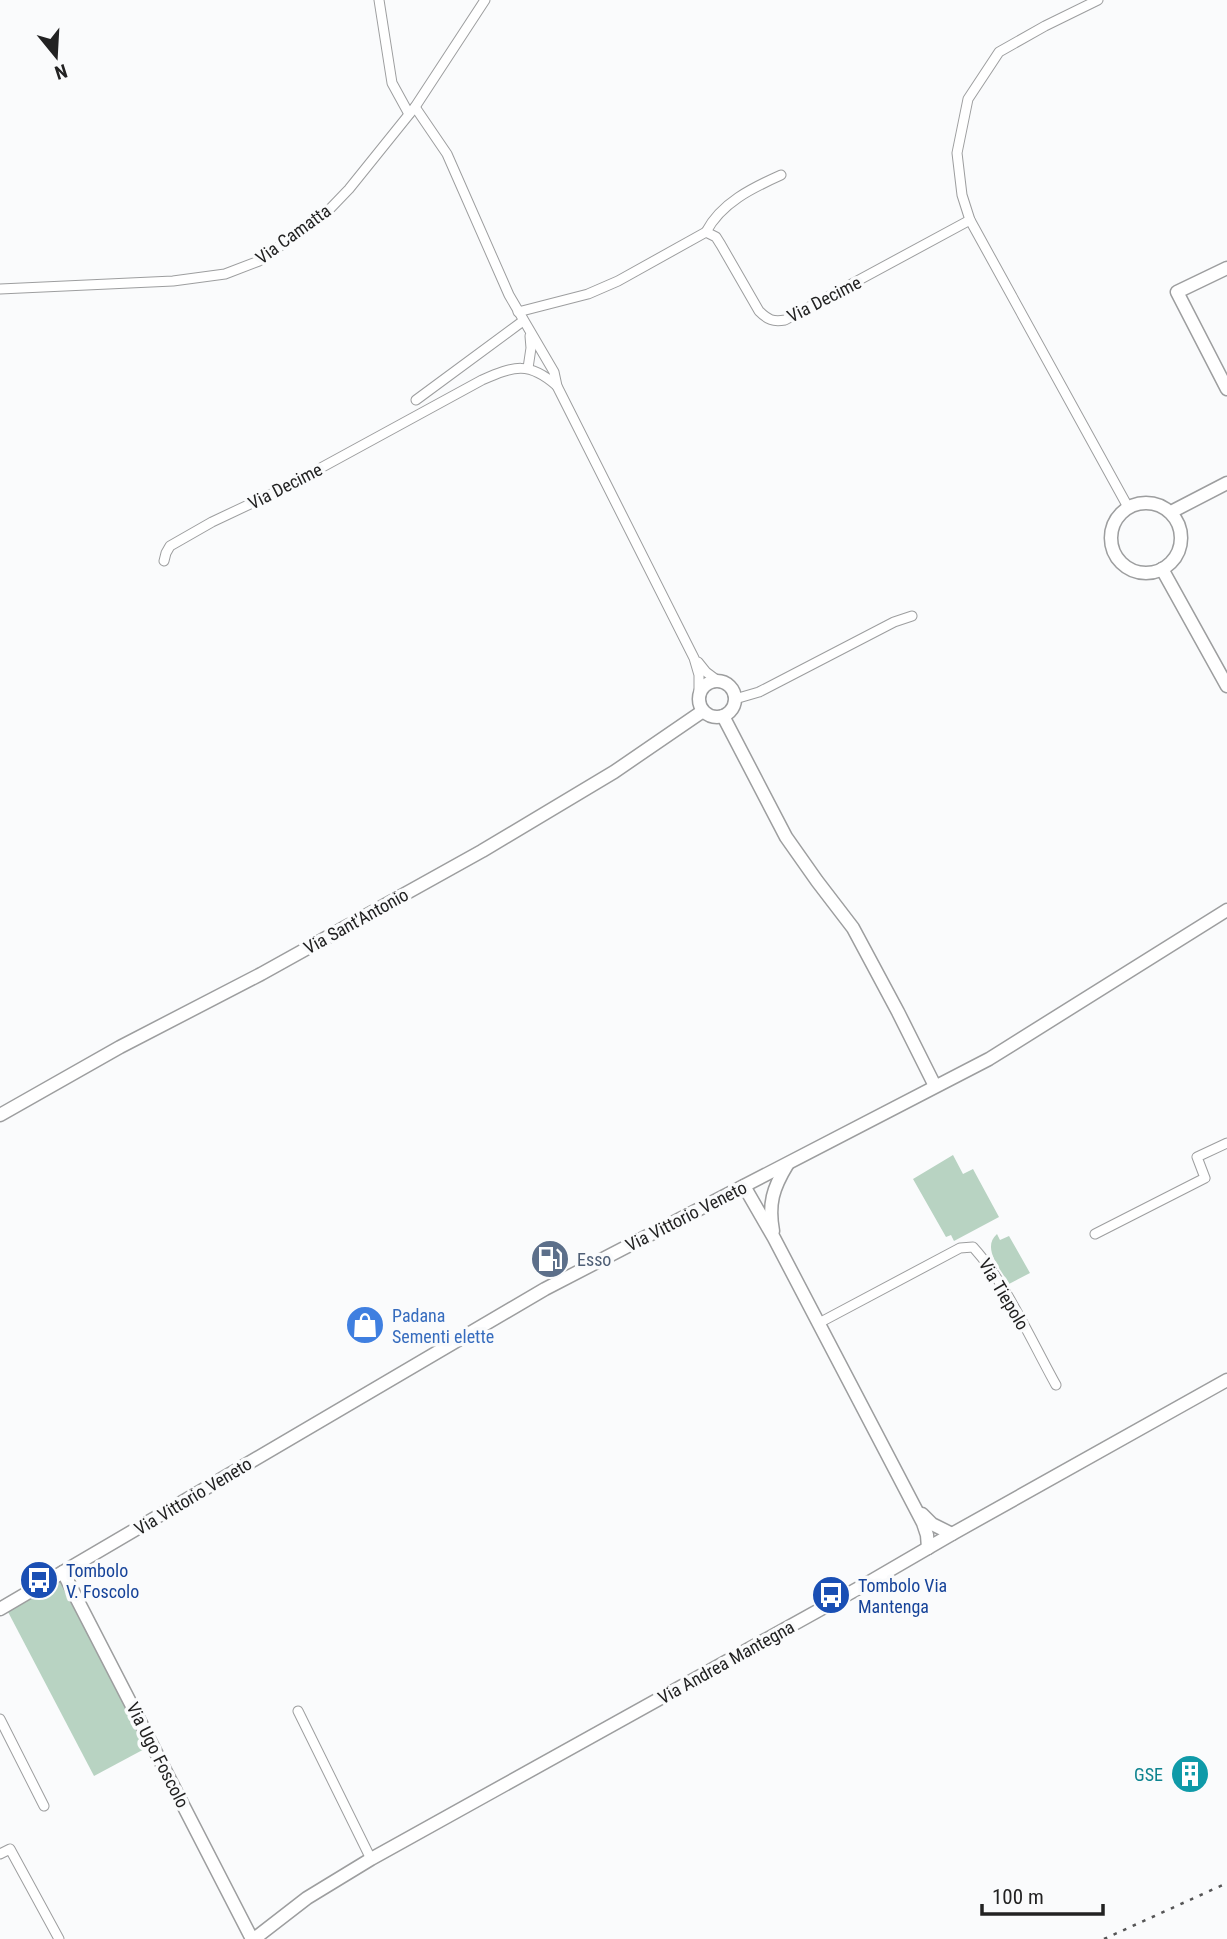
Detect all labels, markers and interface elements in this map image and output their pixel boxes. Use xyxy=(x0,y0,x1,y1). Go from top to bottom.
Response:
north arrow xyxy=(21,21,91,91)
text: N xyxy=(52,59,70,84)
street label: Via Camatta xyxy=(252,200,334,268)
street label: Via Decime xyxy=(784,271,864,327)
street label: Via Decime xyxy=(245,458,325,514)
street label: Via Sant'Antonio xyxy=(300,884,412,958)
street label: Via Vittorio Veneto xyxy=(622,1176,750,1256)
fuel station icon: Esso xyxy=(529,1238,571,1280)
place label: Esso xyxy=(577,1249,611,1270)
street label: Via Tiepolo xyxy=(974,1254,1034,1334)
shop icon: Padana Sementi elette xyxy=(344,1304,386,1346)
place label: Padana Sementi elette xyxy=(392,1305,494,1347)
street label: Via Vittorio Veneto xyxy=(131,1453,255,1539)
bus stop icon: Tombolo V. Foscolo xyxy=(18,1559,60,1601)
place label: Tombolo V. Foscolo xyxy=(66,1560,139,1602)
bus stop icon: Tombolo Via Mantenga xyxy=(810,1574,852,1616)
place label: Tombolo Via Mantenga xyxy=(858,1575,947,1617)
street label: Via Andrea Mantegna xyxy=(654,1616,798,1708)
street label: Via Ugo Foscolo xyxy=(122,1699,194,1811)
building icon: GSE xyxy=(1169,1753,1211,1795)
place label: GSE xyxy=(1134,1764,1163,1785)
scale bar xyxy=(982,1872,1103,1916)
text: 100 m xyxy=(992,1885,1044,1909)

